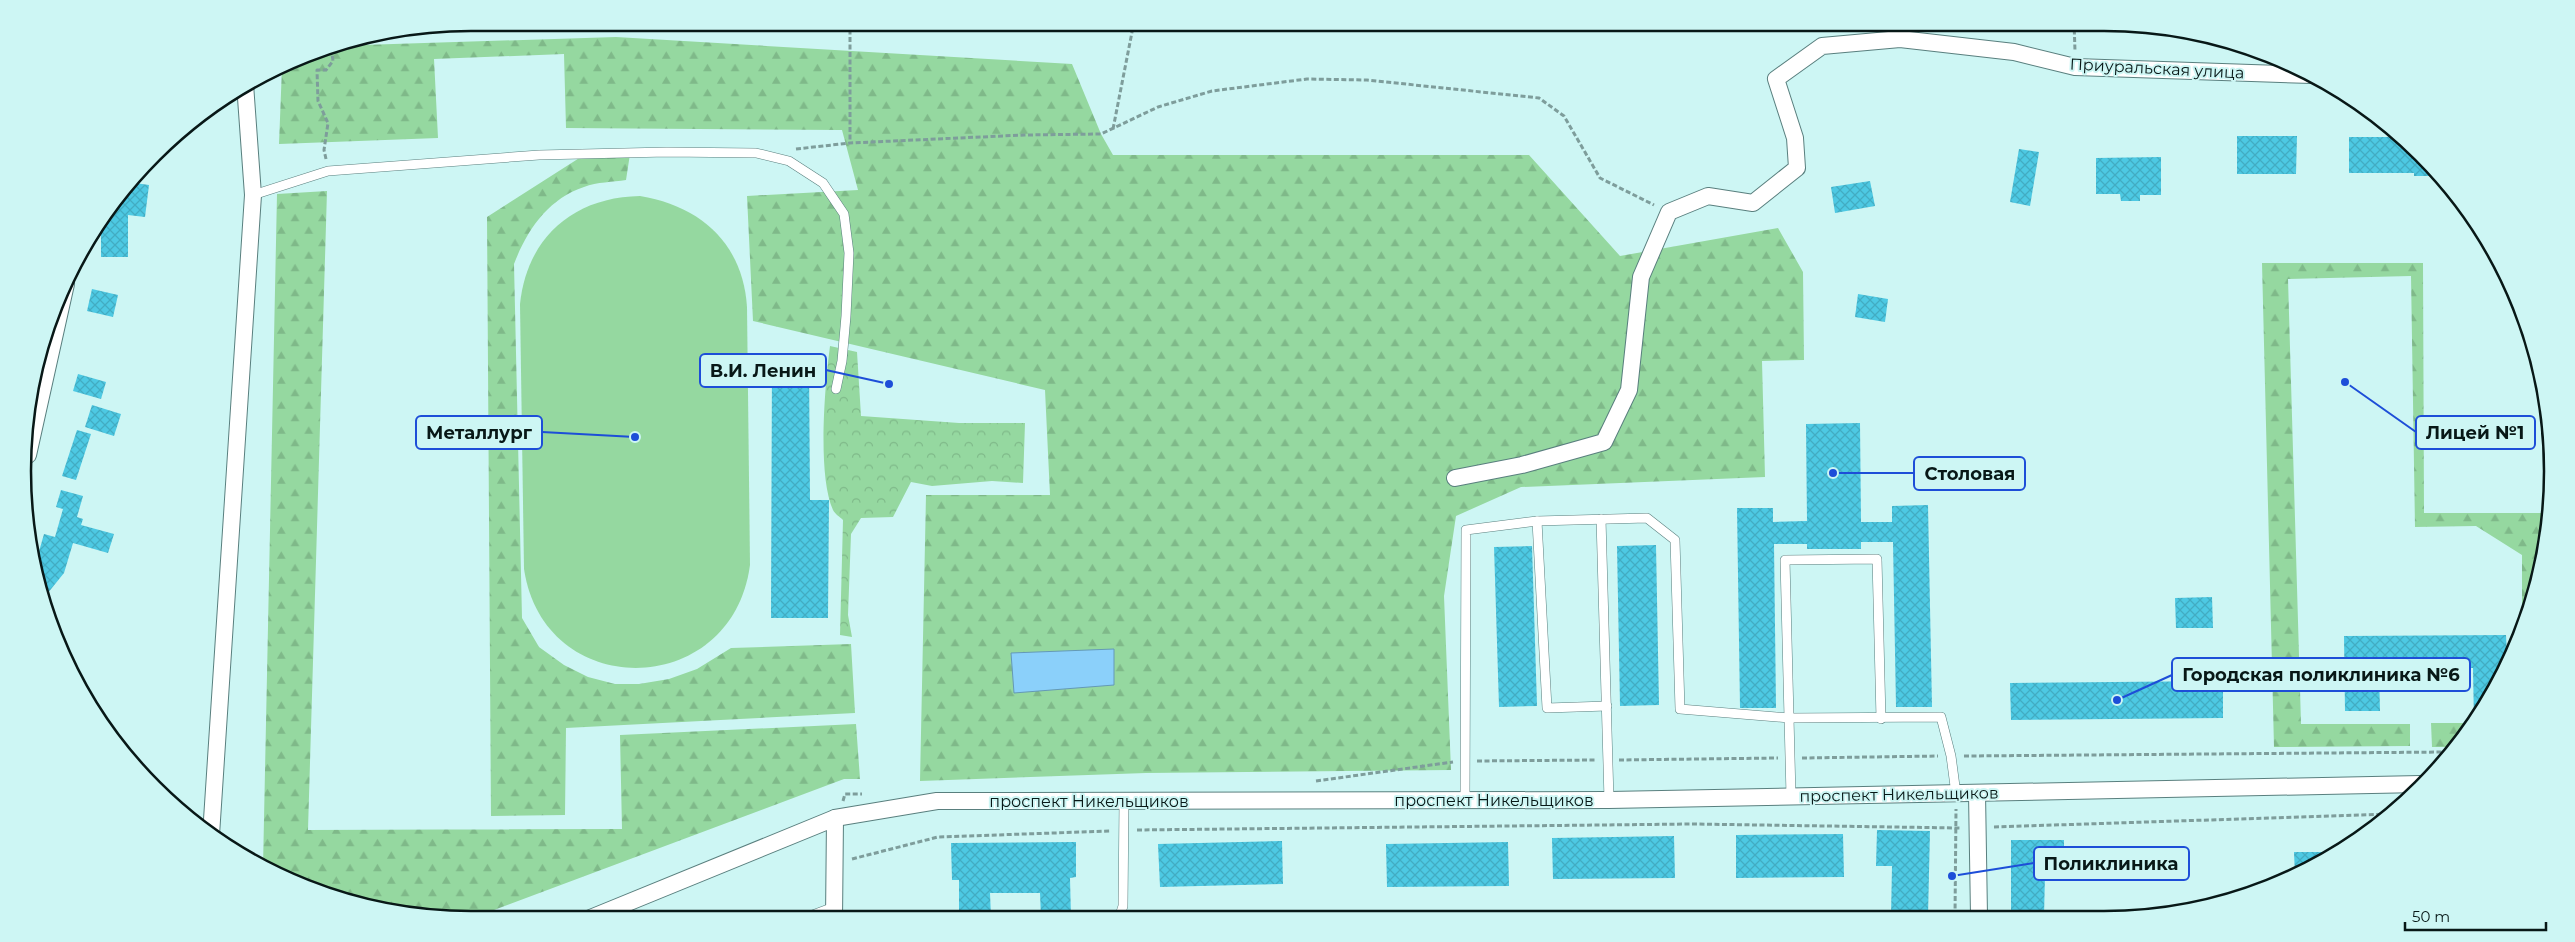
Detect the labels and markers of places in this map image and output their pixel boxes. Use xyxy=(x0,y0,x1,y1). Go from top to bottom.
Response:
callout: В.И. Ленин xyxy=(700,354,826,387)
callout: Металлург xyxy=(416,416,542,449)
callout: Лицей №1 xyxy=(2416,416,2535,449)
callout: Столовая xyxy=(1914,457,2025,490)
callout: Городская поликлиника №6 xyxy=(2172,658,2470,691)
callout: Поликлиника xyxy=(2034,847,2189,880)

